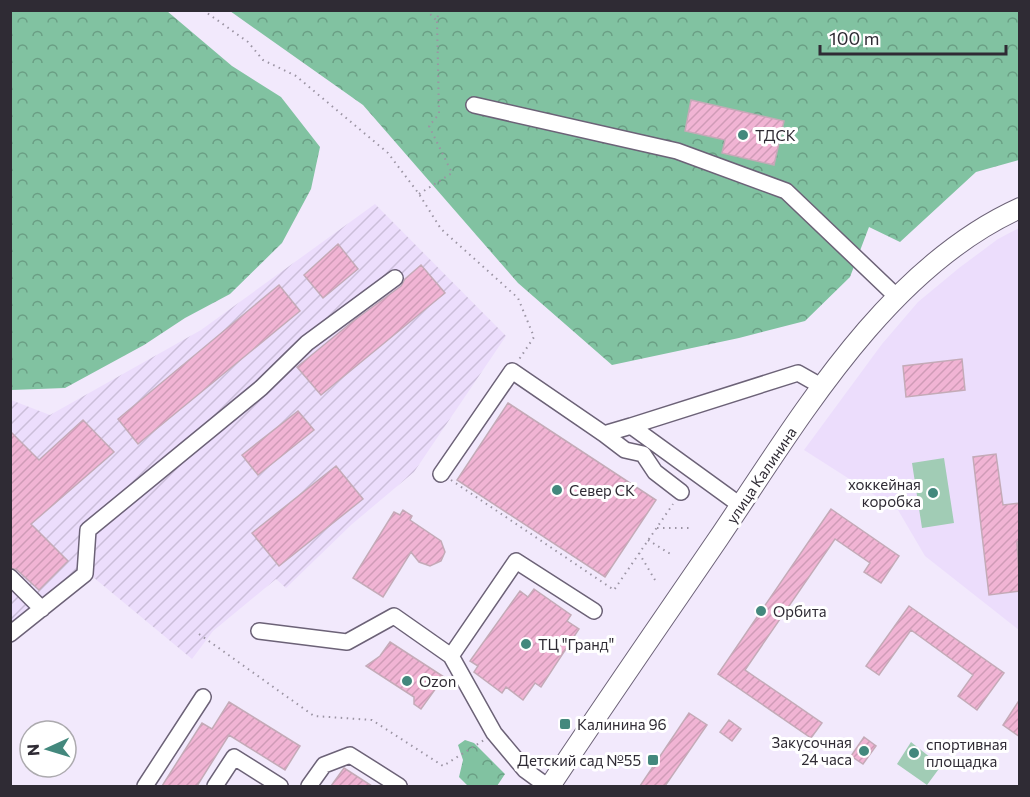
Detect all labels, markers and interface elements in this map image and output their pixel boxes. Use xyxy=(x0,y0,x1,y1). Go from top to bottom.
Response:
scale bar xyxy=(820,18,1006,56)
text: 100 m xyxy=(829,27,879,49)
place label: ТДСК xyxy=(755,126,796,144)
marker: ТДСК xyxy=(736,128,750,142)
street label: улица Калинина xyxy=(722,423,800,527)
place label: хоккейная коробка xyxy=(848,475,921,510)
place label: Север СК xyxy=(569,481,635,499)
marker: Север СК xyxy=(550,483,564,497)
marker: хоккейная коробка xyxy=(926,486,940,500)
place label: Орбита xyxy=(773,602,827,620)
marker: Орбита xyxy=(754,604,768,618)
place label: ТЦ "Гранд" xyxy=(538,635,614,653)
marker: ТЦ "Гранд" xyxy=(519,637,533,651)
place label: Ozon xyxy=(419,672,456,690)
marker: Ozon xyxy=(400,674,414,688)
place label: Калинина 96 xyxy=(577,715,667,733)
marker: Калинина 96 xyxy=(558,717,572,731)
north arrow xyxy=(18,719,78,779)
place label: Закусочная 24 часа xyxy=(772,733,852,768)
place label: спортивная площадка xyxy=(926,735,1007,770)
text: N xyxy=(23,743,42,757)
marker: Закусочная 24 часа xyxy=(857,744,871,758)
marker: спортивная площадка xyxy=(907,746,921,760)
place label: Детский сад №55 xyxy=(517,751,641,769)
marker: Детский сад №55 xyxy=(646,753,660,767)

